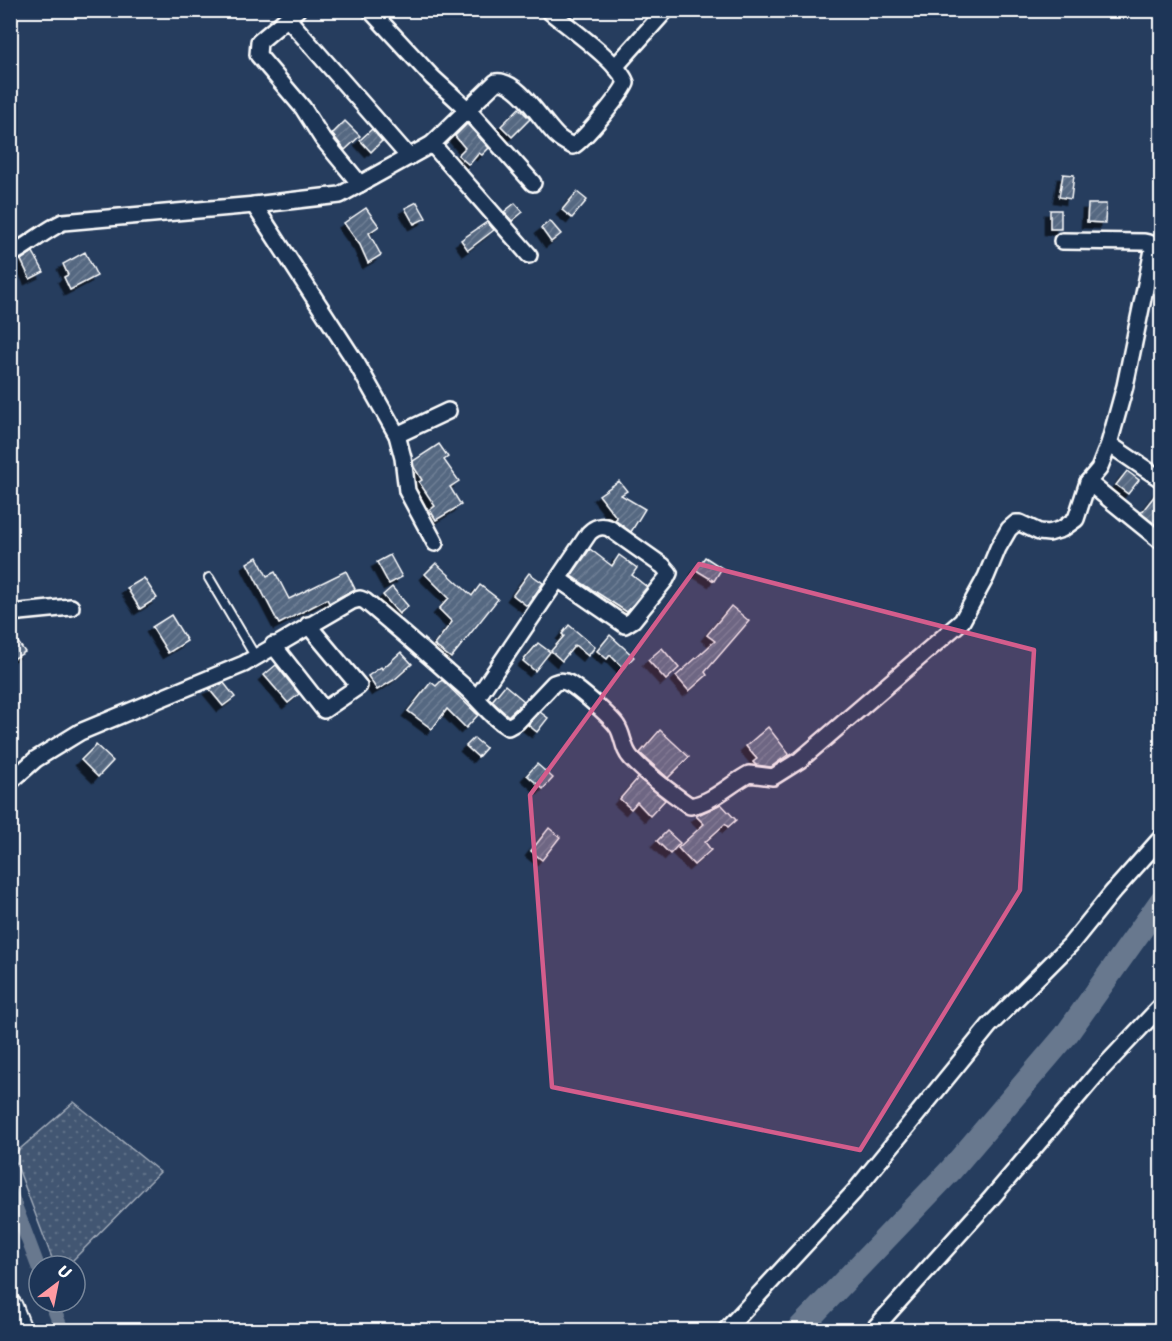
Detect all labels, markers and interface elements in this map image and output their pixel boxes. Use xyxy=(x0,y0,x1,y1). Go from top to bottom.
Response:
north arrow xyxy=(27,1254,87,1314)
text: U xyxy=(53,1257,78,1288)

